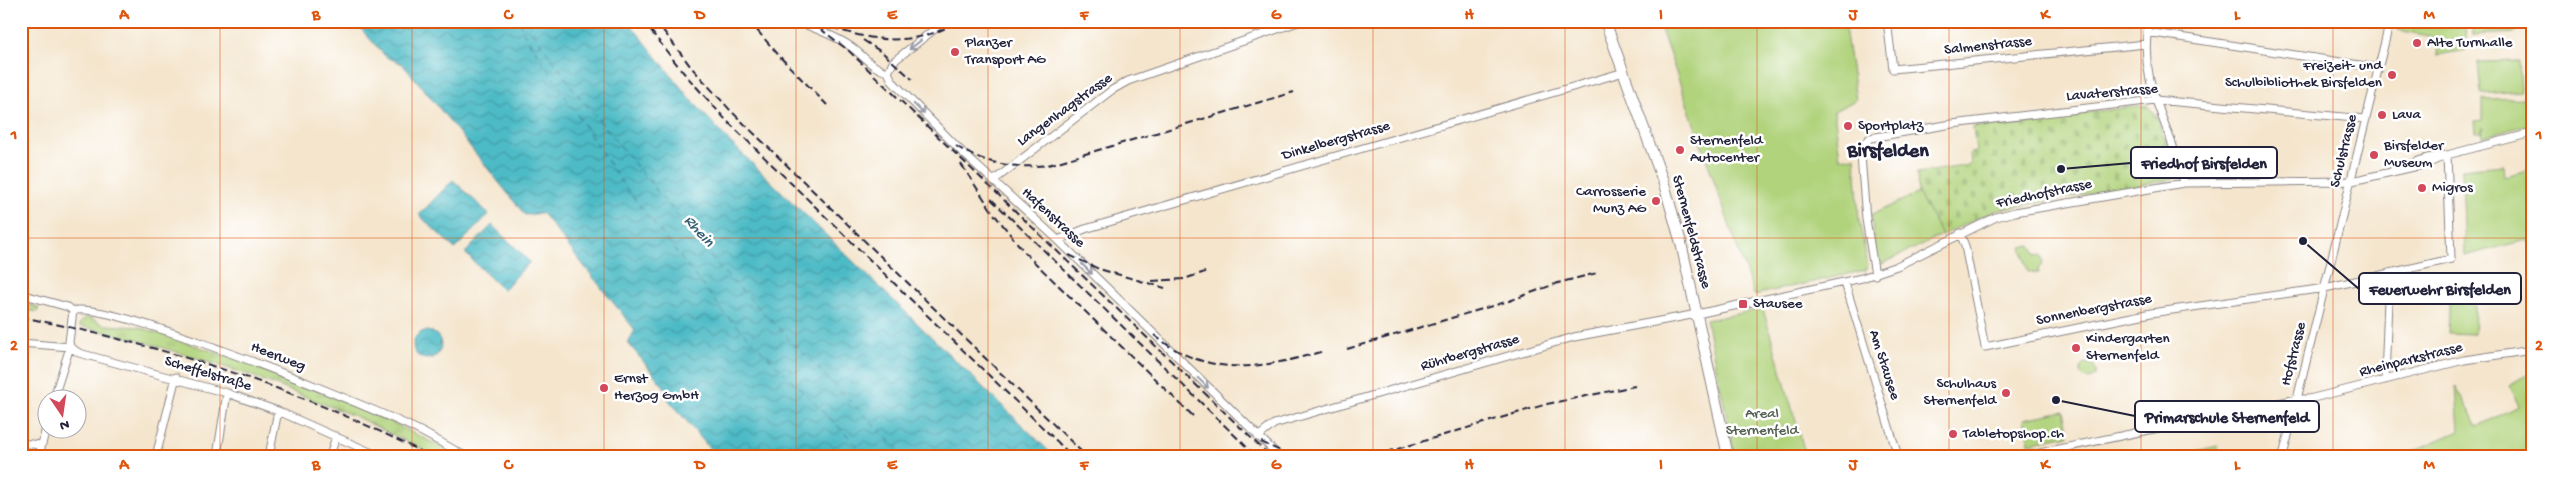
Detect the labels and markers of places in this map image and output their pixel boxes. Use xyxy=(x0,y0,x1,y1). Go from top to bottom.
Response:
place label: Planzer Transport AG xyxy=(964,34,1046,69)
place label: Alte Turnhalle xyxy=(2427,34,2513,52)
marker: Alte Turnhalle xyxy=(2411,37,2423,49)
marker: Planzer Transport AG xyxy=(949,46,961,58)
place label: Freizeit- und Schulbibliothek Birsfelden xyxy=(2225,57,2383,92)
marker: Freizeit- und Schulbibliothek Birsfelden xyxy=(2386,69,2398,81)
place label: Lava xyxy=(2392,106,2421,124)
marker: Lava xyxy=(2376,109,2388,121)
place label: Sportplatz xyxy=(1858,117,1924,135)
marker: Sportplatz xyxy=(1842,120,1854,132)
place label: Sternenfeld Autocenter xyxy=(1690,132,1764,167)
place label: Birsfelder Museum xyxy=(2383,137,2445,172)
marker: Sternenfeld Autocenter xyxy=(1674,144,1686,156)
callout: Friedhof Birsfelden xyxy=(2131,147,2277,178)
marker: Birsfelder Museum xyxy=(2368,149,2380,161)
place label: Migros xyxy=(2432,179,2473,197)
marker: Migros xyxy=(2416,182,2428,194)
place label: Carrosserie Munz AG xyxy=(1576,183,1647,218)
marker: Carrosserie Munz AG xyxy=(1650,195,1662,207)
callout: Feuerwehr Birsfelden xyxy=(2359,273,2521,304)
place label: Stausee xyxy=(1753,295,1803,313)
marker: Stausee xyxy=(1737,298,1749,310)
place label: Kindergarten Sternenfeld xyxy=(2086,330,2170,365)
marker: Kindergarten Sternenfeld xyxy=(2070,342,2082,354)
place label: Ernst Herzog GmbH xyxy=(614,370,699,405)
place label: Schulhaus Sternenfeld xyxy=(1923,375,1997,410)
marker: Ernst Herzog GmbH xyxy=(598,382,610,394)
marker: Schulhaus Sternenfeld xyxy=(2000,387,2012,399)
callout: Primarschule Sternenfeld xyxy=(2135,401,2319,432)
place label: Tabletopshop.ch xyxy=(1962,425,2064,443)
marker: Tabletopshop.ch xyxy=(1947,428,1959,440)

